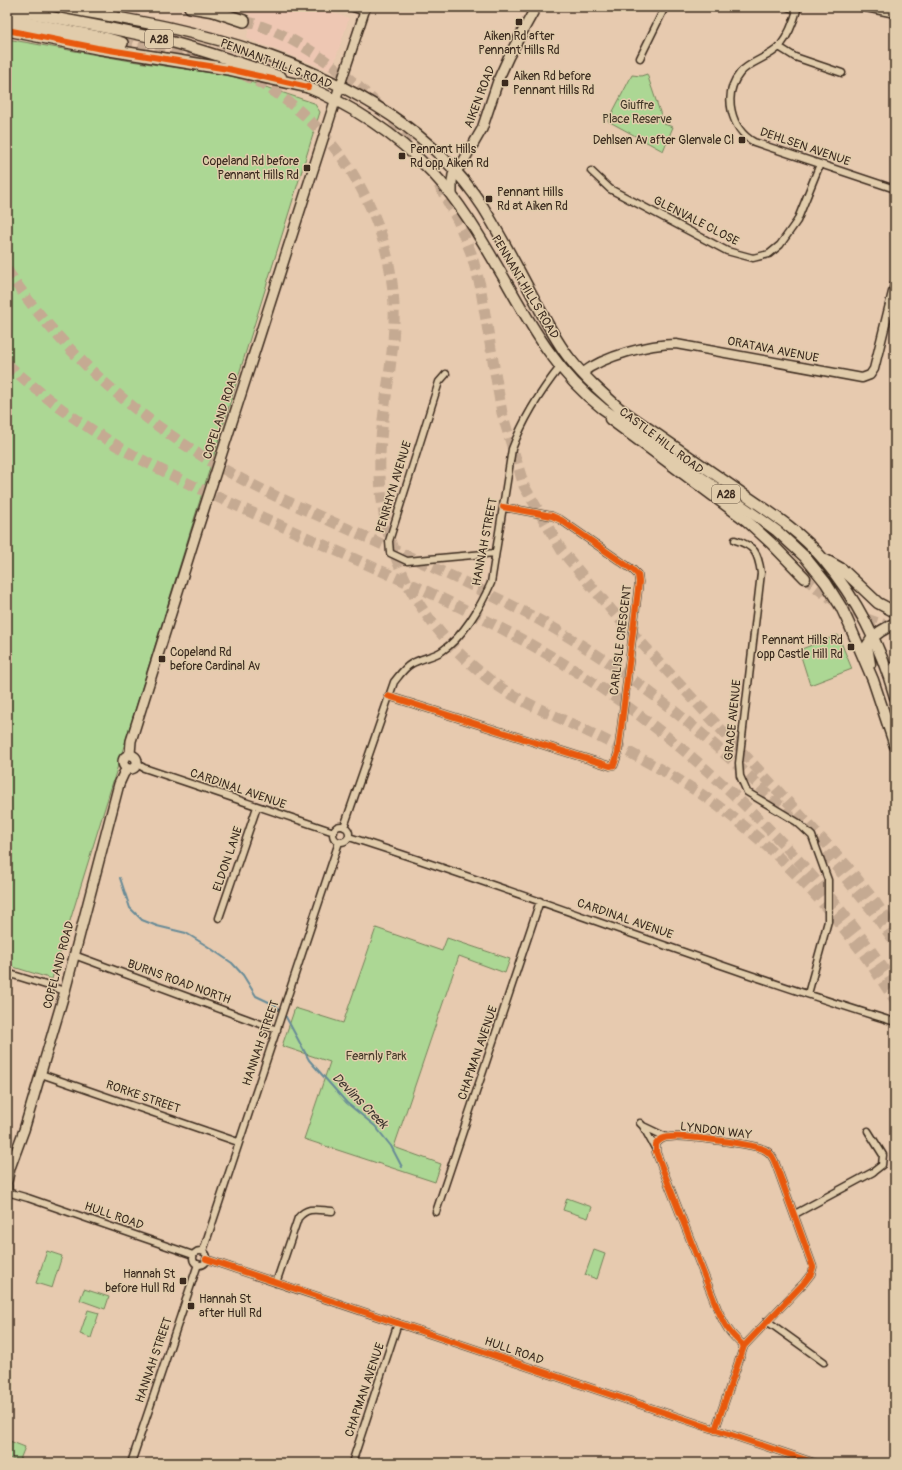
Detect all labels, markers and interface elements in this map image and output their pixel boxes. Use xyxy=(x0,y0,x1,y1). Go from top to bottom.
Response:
marker: Aiken Rd after Pennant Hills Rd xyxy=(514,17,524,27)
place label: Aiken Rd after Pennant Hills Rd xyxy=(478,29,560,58)
road number: A28 xyxy=(145,30,173,48)
street label: PENNANT HILLS ROAD xyxy=(218,36,334,92)
street label: AIKEN ROAD xyxy=(461,63,499,130)
place label: Aiken Rd before Pennant Hills Rd xyxy=(513,69,595,98)
marker: Aiken Rd before Pennant Hills Rd xyxy=(500,78,510,88)
park label: Giuffre Place Reserve xyxy=(602,98,672,127)
street label: DEHLSEN AVENUE xyxy=(758,125,852,169)
place label: Dehlsen Av after Glenvale Cl xyxy=(593,133,734,148)
marker: Dehlsen Av after Glenvale Cl xyxy=(737,135,747,145)
place label: Pennant Hills Rd opp Aiken Rd xyxy=(410,142,489,171)
marker: Pennant Hills Rd opp Aiken Rd xyxy=(397,151,407,161)
place label: Copeland Rd before Pennant Hills Rd xyxy=(202,154,299,183)
marker: Copeland Rd before Pennant Hills Rd xyxy=(302,163,312,173)
place label: Pennant Hills Rd at Aiken Rd xyxy=(497,185,568,214)
street label: GLENVALE CLOSE xyxy=(651,193,741,249)
marker: Pennant Hills Rd at Aiken Rd xyxy=(484,194,494,204)
street label: PENNANT HILLS ROAD xyxy=(488,232,562,342)
street label: ORATAVA AVENUE xyxy=(726,334,820,366)
street label: COPELAND ROAD xyxy=(200,370,242,461)
street label: CASTLE HILL ROAD xyxy=(616,404,706,478)
street label: PENRHYN AVENUE xyxy=(373,439,415,535)
road number: A28 xyxy=(712,485,740,503)
street label: HANNAH STREET xyxy=(469,496,501,587)
street label: CARLISLE CRESCENT xyxy=(607,584,635,696)
place label: Pennant Hills Rd opp Castle Hill Rd xyxy=(757,633,843,662)
marker: Pennant Hills Rd opp Castle Hill Rd xyxy=(846,642,856,652)
place label: Copeland Rd before Cardinal Av xyxy=(170,645,260,674)
marker: Copeland Rd before Cardinal Av xyxy=(157,654,167,664)
street label: GRACE AVENUE xyxy=(721,679,745,761)
street label: CARDINAL AVENUE xyxy=(188,766,288,812)
street label: ELDON LANE xyxy=(210,825,246,893)
street label: CARDINAL AVENUE xyxy=(575,896,675,942)
street label: COPELAND ROAD xyxy=(40,919,78,1010)
street label: BURNS ROAD NORTH xyxy=(125,956,233,1008)
street label: HANNAH STREET xyxy=(239,998,283,1088)
street label: CHAPMAN AVENUE xyxy=(455,1004,501,1102)
park label: Fearnly Park xyxy=(345,1049,407,1064)
water label: Devlins Creek xyxy=(329,1070,392,1133)
street label: RORKE STREET xyxy=(104,1077,182,1117)
street label: LYNDON WAY xyxy=(679,1119,753,1143)
street label: HULL ROAD xyxy=(82,1199,146,1233)
place label: Hannah St before Hull Rd xyxy=(105,1267,175,1296)
marker: Hannah St before Hull Rd xyxy=(178,1276,188,1286)
place label: Hannah St after Hull Rd xyxy=(199,1292,262,1321)
marker: Hannah St after Hull Rd xyxy=(186,1301,196,1311)
street label: HANNAH STREET xyxy=(132,1315,176,1405)
street label: HULL ROAD xyxy=(482,1334,546,1368)
street label: CHAPMAN AVENUE xyxy=(342,1341,388,1439)

